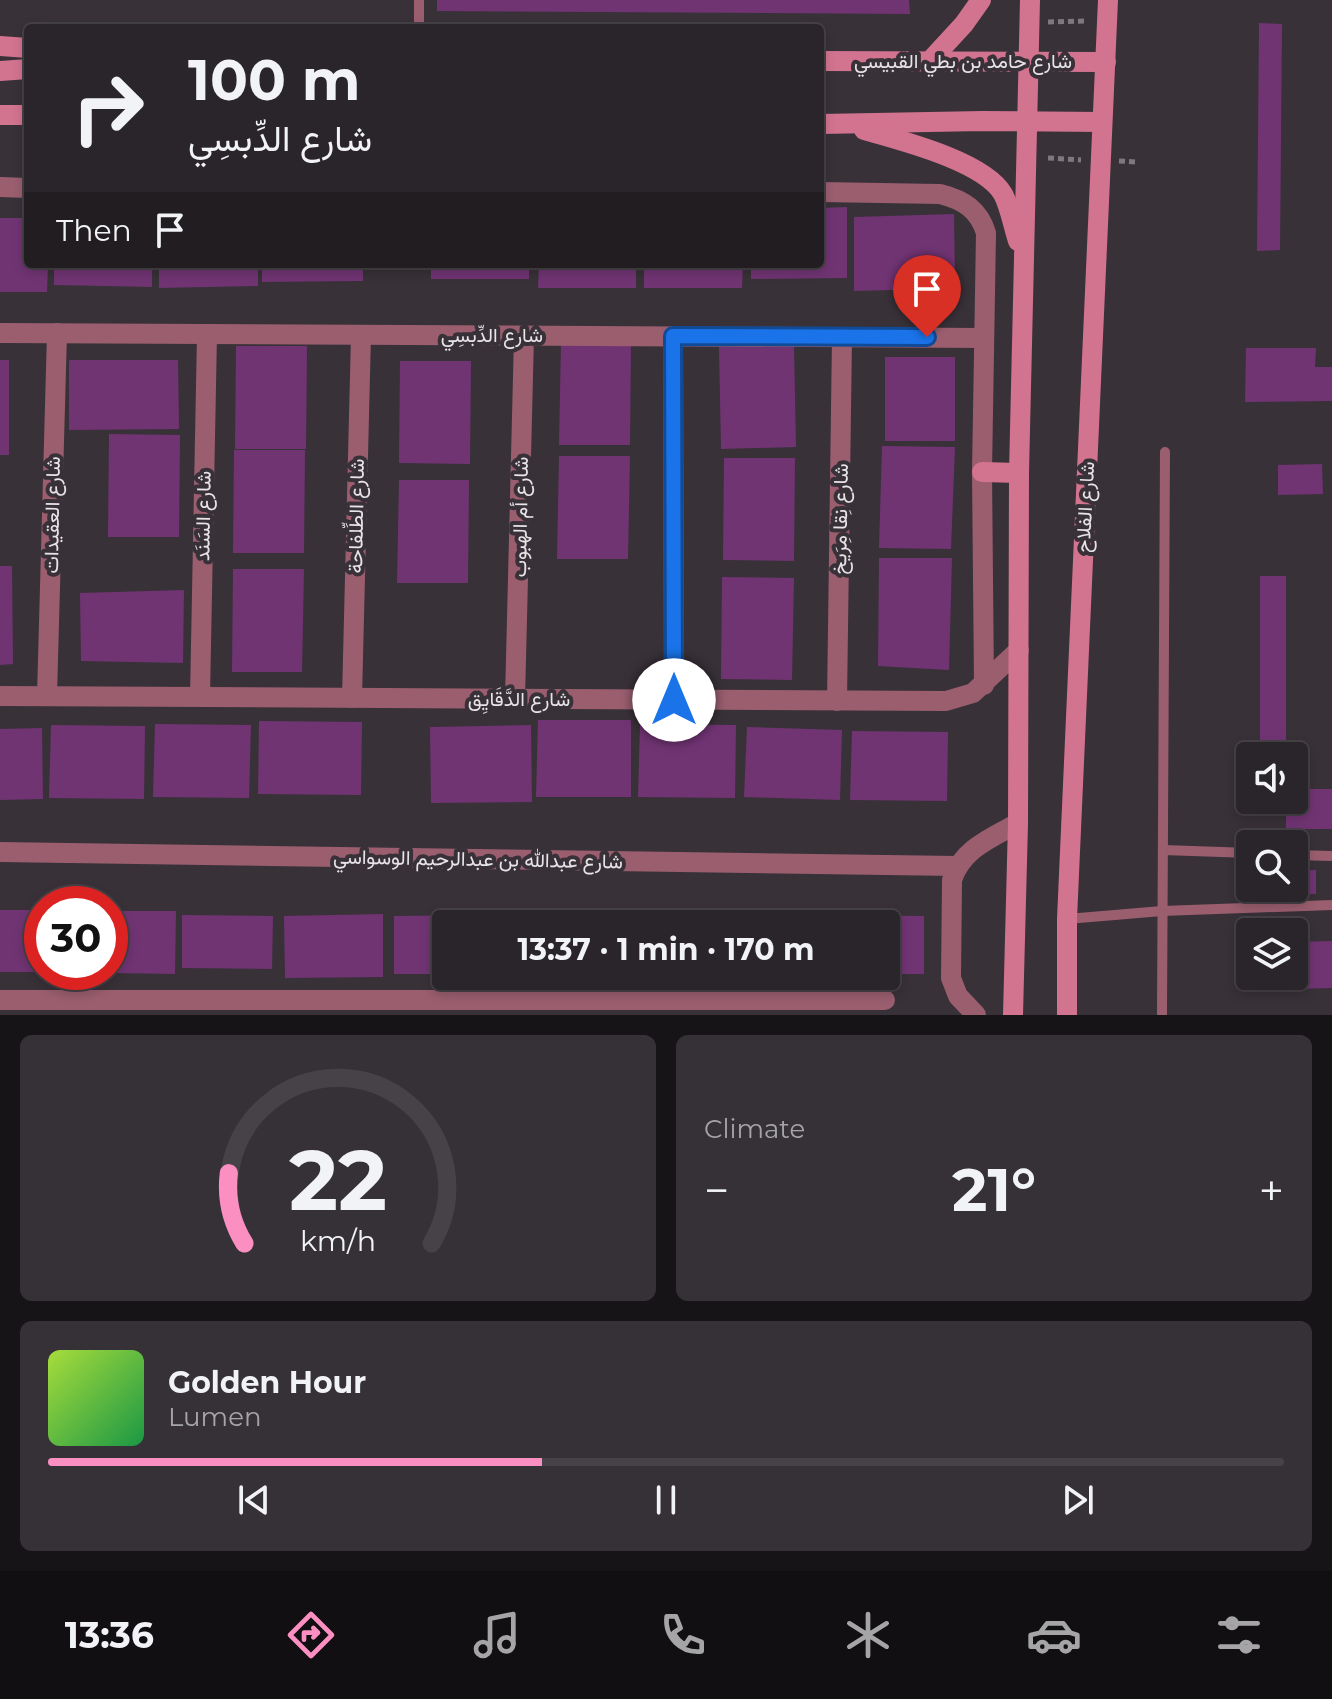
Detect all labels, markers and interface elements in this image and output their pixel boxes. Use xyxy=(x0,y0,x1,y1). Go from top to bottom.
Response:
text: 100 m xyxy=(188,46,361,114)
street label: شارع حامد بن بطي القبيسي xyxy=(854,49,1072,78)
icon: right xyxy=(56,56,160,160)
text: شارع الدِّبسِي xyxy=(188,116,372,160)
icon: arrive xyxy=(148,208,192,252)
text: Then xyxy=(56,212,132,249)
pin xyxy=(893,255,961,337)
icon: arrive xyxy=(905,267,949,311)
street label: شارع الدِّبسِي xyxy=(441,323,543,352)
street label: شارع العقيدات xyxy=(39,456,67,574)
street label: شارع أم الهبوب xyxy=(507,456,535,578)
street label: شارع الطِّلفاحة xyxy=(341,458,371,574)
street label: شارع الفلاح xyxy=(1071,461,1101,553)
street label: شارع نِقا مِرَيخ xyxy=(827,463,855,575)
street label: شارع السَنَد xyxy=(190,471,218,561)
position arrow xyxy=(632,658,716,742)
street label: شارع الدَّقَايِق xyxy=(468,687,570,714)
map controls xyxy=(1236,742,1308,990)
button: sound xyxy=(1236,742,1308,814)
button: search xyxy=(1236,830,1308,902)
street label: شارع عبدالله بن عبدالرحيم الوسواسي xyxy=(333,844,623,879)
speed limit sign: 30 xyxy=(24,886,128,990)
button: layers xyxy=(1236,918,1308,990)
text: 13:37 · 1 min · 170 m xyxy=(517,931,815,968)
text: Climate xyxy=(704,1113,805,1145)
text: 22 xyxy=(289,1129,387,1231)
text: 21° xyxy=(952,1153,1036,1226)
text: − xyxy=(704,1163,729,1217)
text: + xyxy=(1259,1163,1284,1217)
text: km/h xyxy=(300,1223,376,1258)
text: Golden Hour xyxy=(168,1364,366,1401)
text: Lumen xyxy=(168,1401,261,1433)
icon: previous xyxy=(232,1478,276,1522)
icon: pause xyxy=(644,1478,688,1522)
icon: next xyxy=(1056,1478,1100,1522)
icon: directions xyxy=(283,1607,339,1663)
icon: music xyxy=(469,1607,525,1663)
icon: phone xyxy=(655,1607,711,1663)
icon: climate xyxy=(840,1607,896,1663)
icon: car xyxy=(1026,1607,1082,1663)
icon: filters xyxy=(1211,1607,1267,1663)
text: 13:36 xyxy=(65,1613,154,1657)

